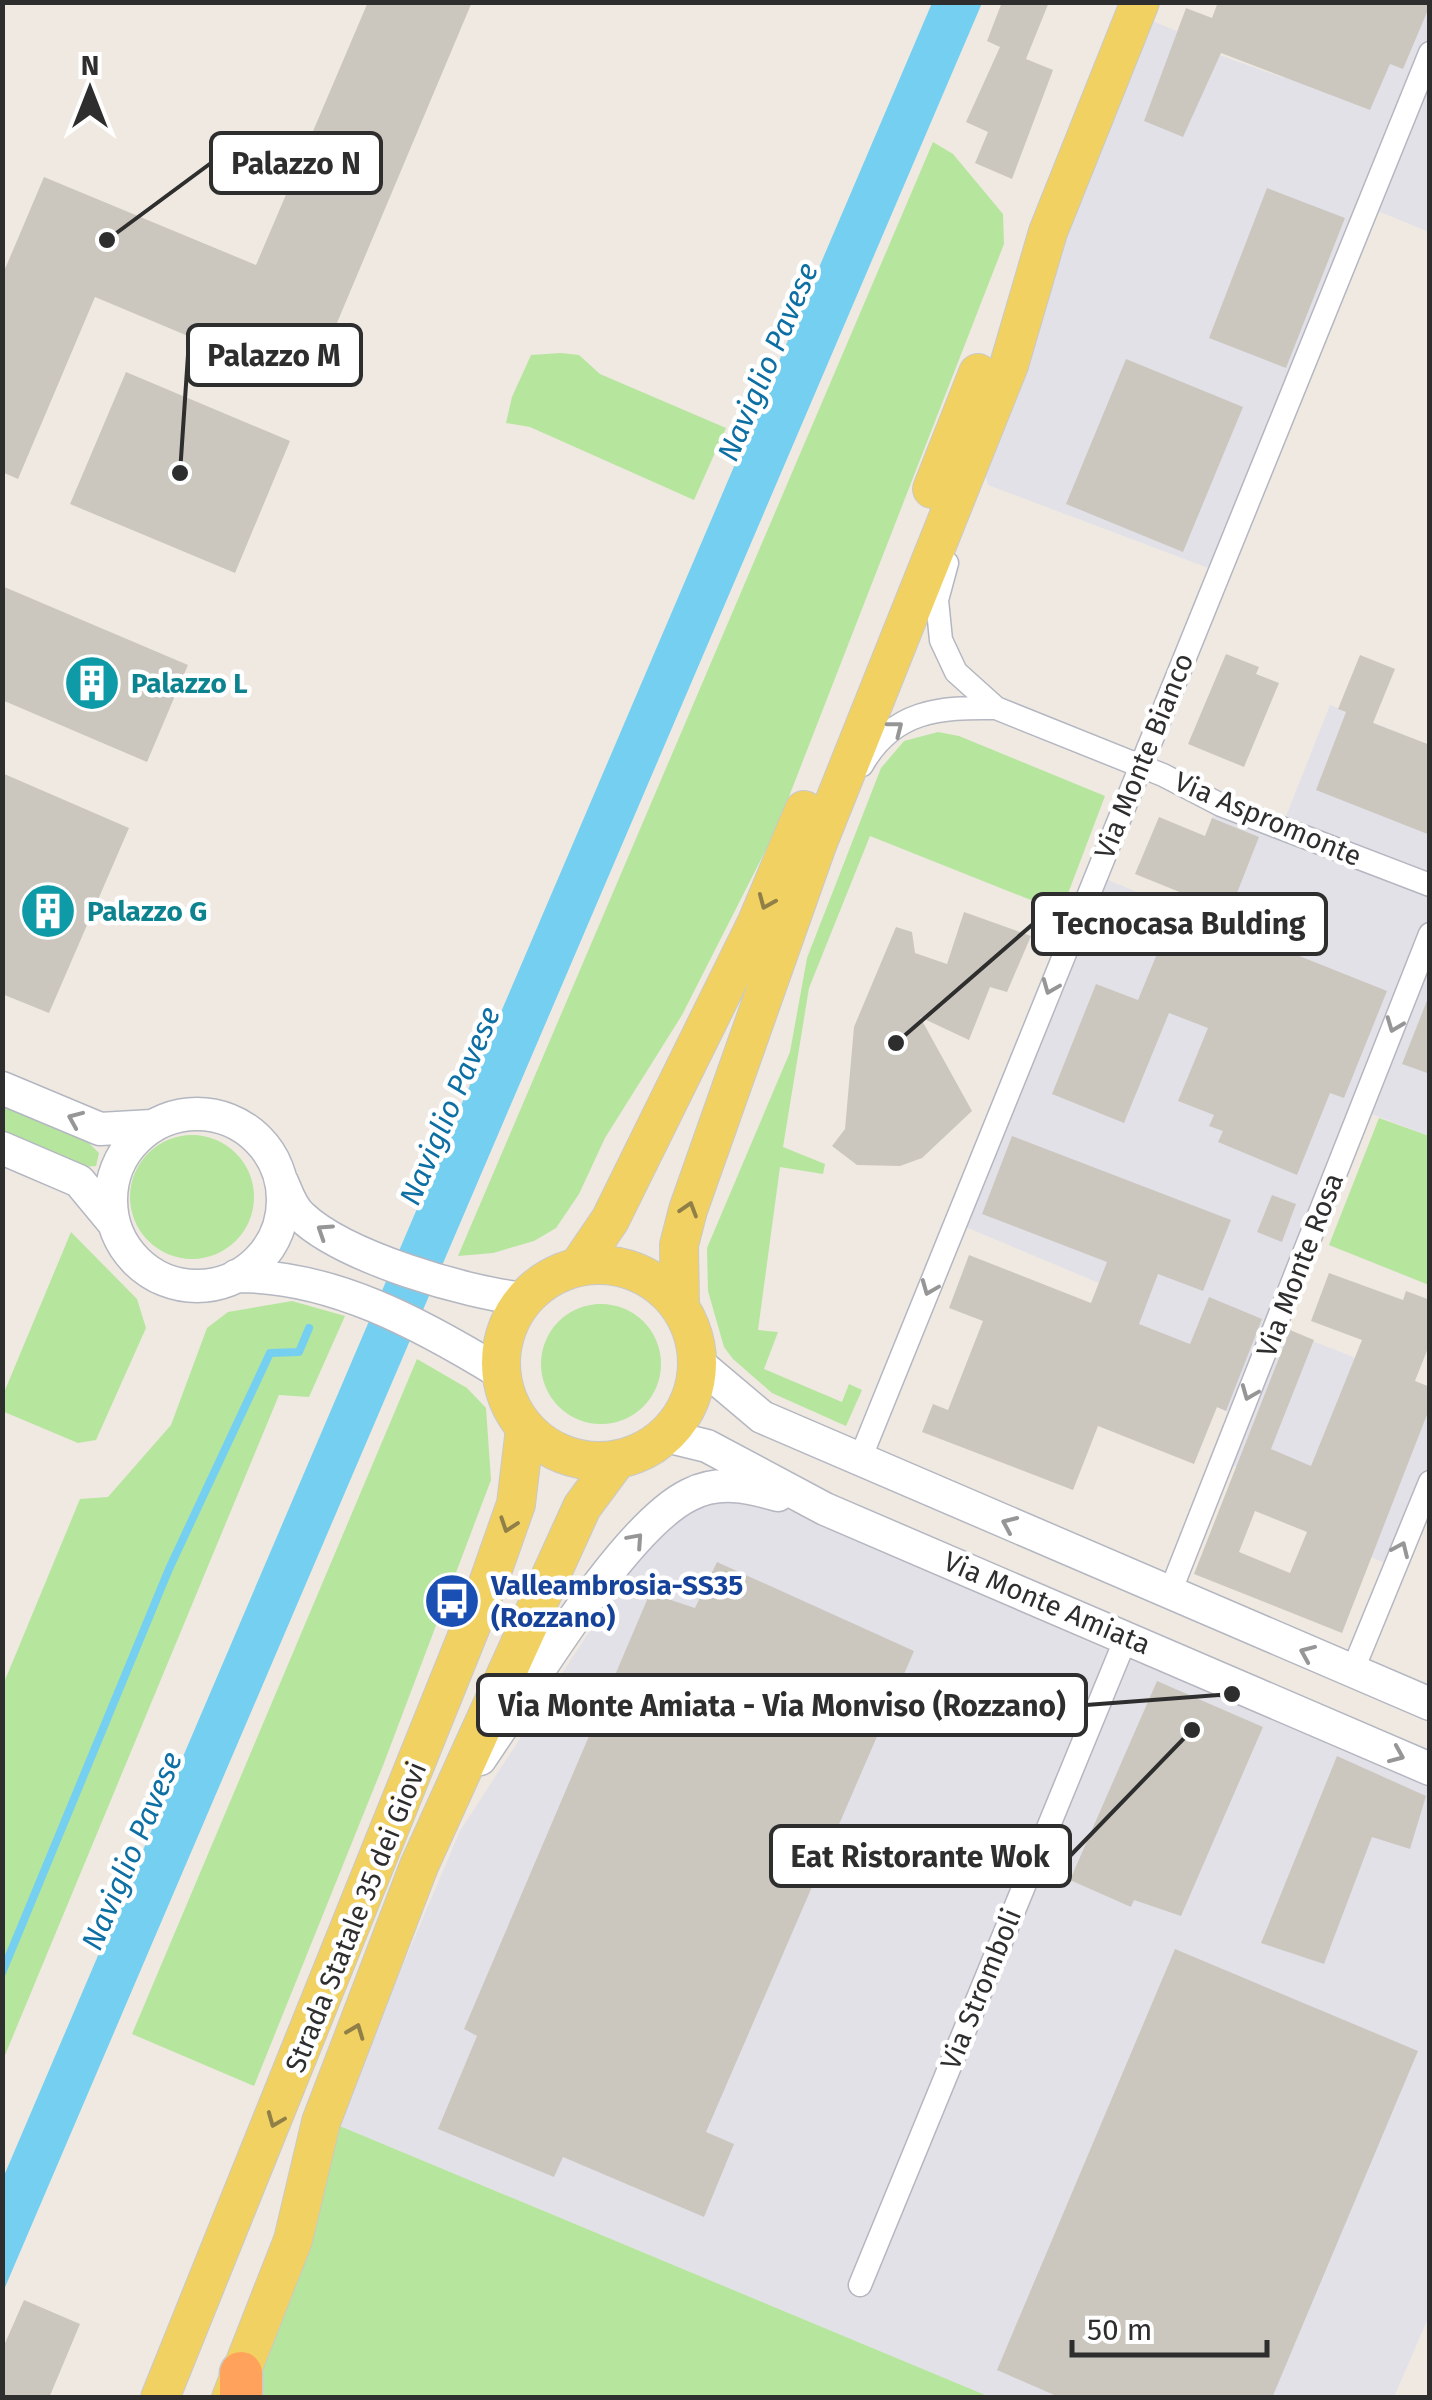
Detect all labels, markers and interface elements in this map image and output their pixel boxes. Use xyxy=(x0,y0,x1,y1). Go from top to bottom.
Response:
north arrow xyxy=(40,40,140,140)
text: N xyxy=(81,49,99,82)
callout: Palazzo N xyxy=(211,133,381,193)
text: Palazzo N xyxy=(231,146,361,182)
water label: Naviglio Pavese xyxy=(710,257,826,467)
callout: Palazzo M xyxy=(188,325,361,385)
text: Palazzo M xyxy=(207,338,341,374)
street label: Via Monte Bianco xyxy=(1088,648,1200,864)
building icon: Palazzo L xyxy=(62,653,122,713)
place label: Palazzo L xyxy=(131,667,248,700)
one-way arrow xyxy=(885,722,903,739)
street label: Via Aspromonte xyxy=(1170,765,1366,873)
building icon: Palazzo G xyxy=(18,881,78,941)
one-way arrow xyxy=(758,892,778,910)
callout: Tecnocasa Bulding xyxy=(1033,894,1326,954)
place label: Palazzo G xyxy=(87,895,207,928)
text: Tecnocasa Bulding xyxy=(1053,906,1306,942)
one-way arrow xyxy=(1042,977,1062,995)
water label: Naviglio Pavese xyxy=(392,1001,508,1211)
one-way arrow xyxy=(1385,1015,1405,1033)
one-way arrow xyxy=(67,1111,85,1131)
street label: Via Monte Rosa xyxy=(1250,1169,1350,1361)
one-way arrow xyxy=(677,1202,698,1219)
one-way arrow xyxy=(317,1224,335,1243)
one-way arrow xyxy=(921,1278,941,1296)
one-way arrow xyxy=(1241,1383,1261,1401)
one-way arrow xyxy=(500,1515,520,1532)
one-way arrow xyxy=(1001,1516,1019,1536)
one-way arrow xyxy=(624,1533,642,1552)
one-way arrow xyxy=(1388,1541,1408,1559)
street label: Via Monte Amiata xyxy=(939,1545,1155,1661)
place label: Valleambrosia-SS35 (Rozzano) xyxy=(490,1569,743,1634)
bus stop icon: Valleambrosia-SS35 (Rozzano) xyxy=(422,1571,482,1631)
one-way arrow xyxy=(1299,1645,1317,1665)
callout: Via Monte Amiata - Via Monviso (Rozzano) xyxy=(478,1675,1086,1735)
text: Via Monte Amiata - Via Monviso (Rozzano) xyxy=(497,1688,1066,1724)
one-way arrow xyxy=(1387,1743,1405,1763)
water label: Naviglio Pavese xyxy=(74,1746,190,1956)
street label: Strada Statale 35 dei Giovi xyxy=(279,1757,433,2077)
callout: Eat Ristorante Wok xyxy=(771,1826,1070,1886)
text: Eat Ristorante Wok xyxy=(790,1839,1050,1875)
street label: Via Stromboli xyxy=(934,1904,1028,2074)
one-way arrow xyxy=(344,2023,365,2040)
one-way arrow xyxy=(266,2110,286,2128)
scale bar xyxy=(1072,2295,1267,2357)
text: 50 m xyxy=(1087,2312,1152,2348)

